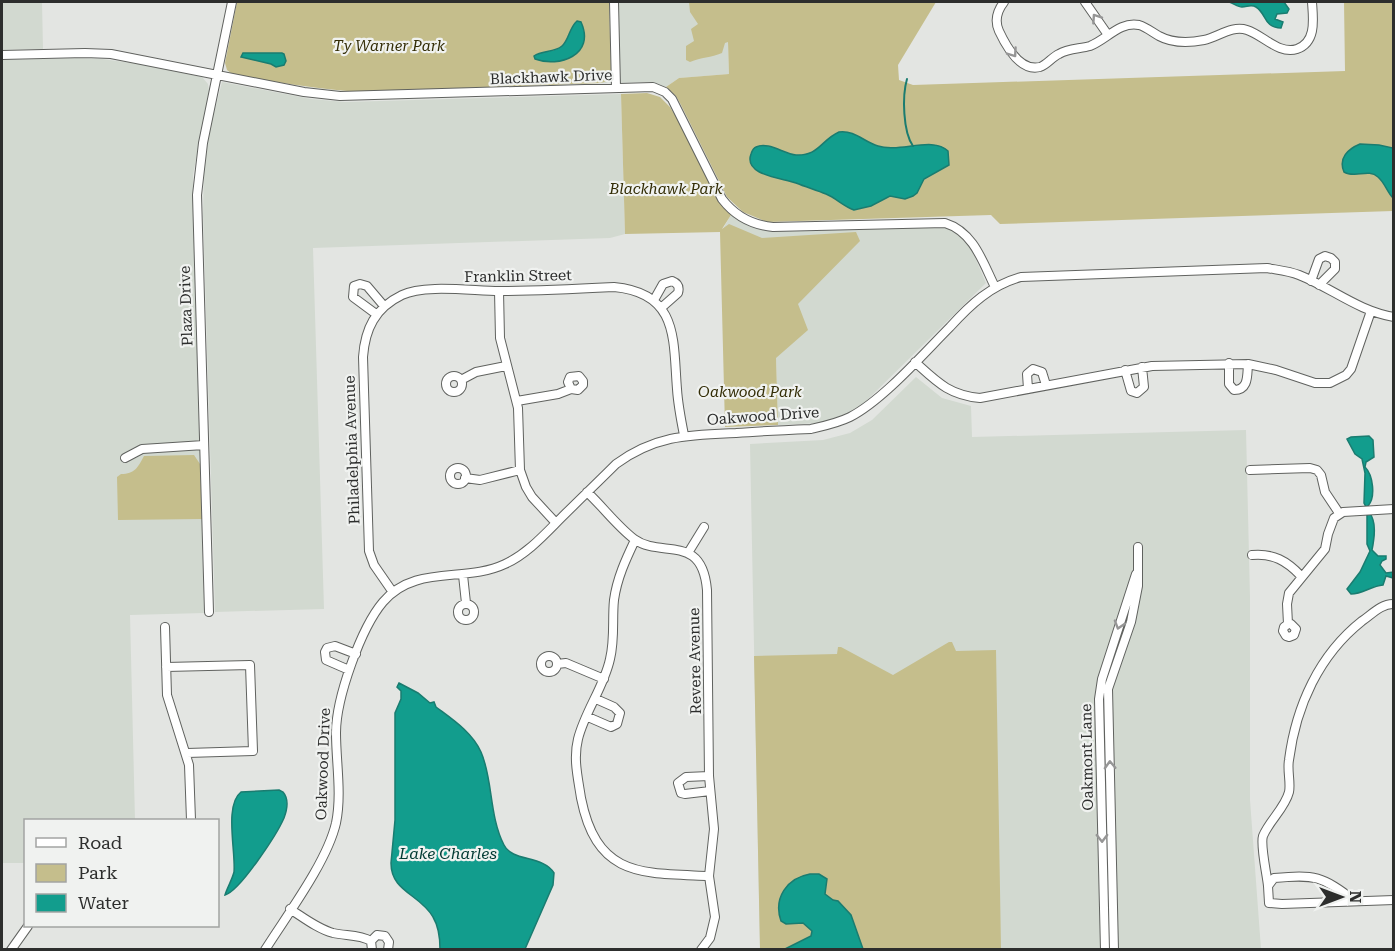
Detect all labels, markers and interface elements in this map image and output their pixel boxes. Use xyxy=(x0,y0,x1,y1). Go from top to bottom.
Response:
one-way arrow xyxy=(1093,14,1104,25)
park label: Ty Warner Park xyxy=(333,37,446,55)
one-way arrow xyxy=(1006,47,1017,58)
street label: Blackhawk Drive xyxy=(489,66,613,88)
park label: Blackhawk Park xyxy=(608,180,724,198)
street label: Plaza Drive xyxy=(176,265,196,347)
street label: Franklin Street xyxy=(464,266,572,286)
street label: Philadelphia Avenue xyxy=(340,375,364,525)
park label: Oakwood Park xyxy=(698,383,803,401)
street label: Oakwood Drive xyxy=(706,403,820,429)
street label: Revere Avenue xyxy=(685,607,705,715)
one-way arrow xyxy=(1114,619,1126,630)
street label: Oakmont Lane xyxy=(1077,703,1097,811)
street label: Oakwood Drive xyxy=(312,707,334,821)
one-way arrow xyxy=(1104,761,1117,770)
legend xyxy=(24,819,219,927)
text: Road xyxy=(78,832,123,853)
one-way arrow xyxy=(1096,834,1109,843)
water label: Lake Charles xyxy=(398,844,497,863)
text: Park xyxy=(78,862,118,883)
north arrow xyxy=(1311,867,1371,927)
text: N xyxy=(1346,891,1365,903)
text: Water xyxy=(78,892,129,913)

